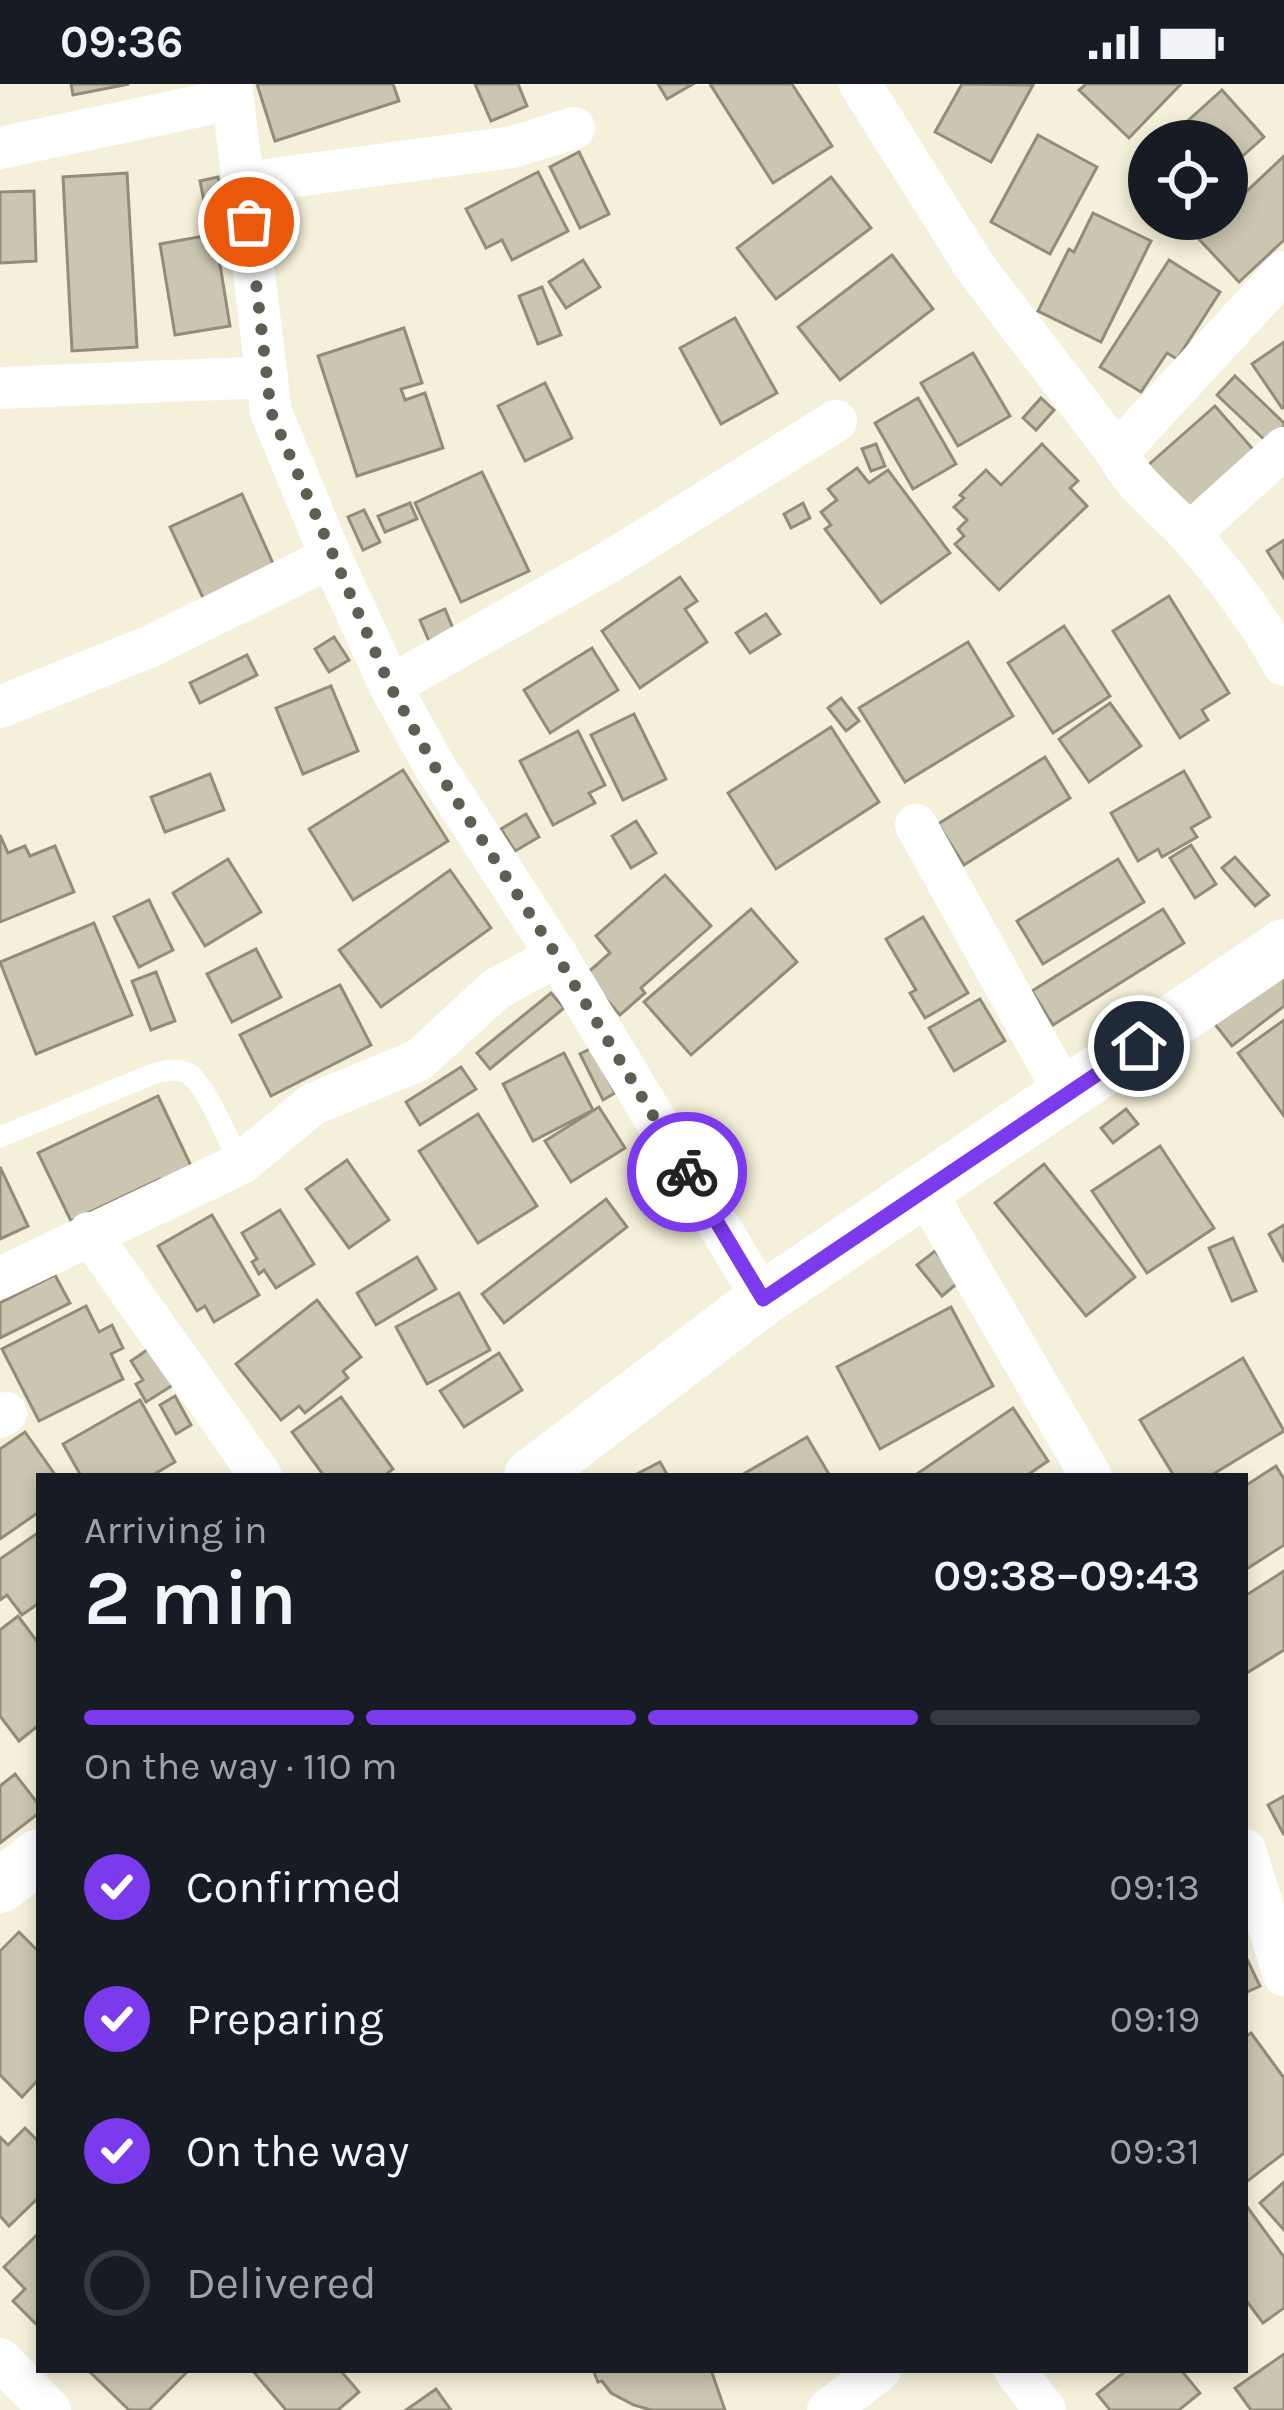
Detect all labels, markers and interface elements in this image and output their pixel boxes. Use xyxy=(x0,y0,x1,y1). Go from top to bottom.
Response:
text: 09:36 xyxy=(60,16,183,68)
map controls xyxy=(1128,120,1248,240)
button: locate xyxy=(1128,120,1248,240)
pin xyxy=(198,171,300,273)
icon: bag xyxy=(216,189,282,255)
pin xyxy=(1088,995,1190,1097)
icon: home xyxy=(1106,1013,1172,1079)
courier xyxy=(627,1112,747,1232)
icon: bike xyxy=(654,1139,720,1205)
text: Arriving in xyxy=(84,1507,267,1553)
text: 09:38–09:43 xyxy=(933,1549,1200,1601)
text: 2 min xyxy=(84,1552,297,1644)
text: On the way · 110 m xyxy=(84,1743,398,1789)
icon: check xyxy=(84,1854,150,1920)
text: Confirmed xyxy=(186,1861,402,1913)
text: 09:13 xyxy=(1109,1864,1200,1910)
icon: check xyxy=(84,1986,150,2052)
text: Preparing xyxy=(186,1993,384,2045)
text: 09:19 xyxy=(1110,1996,1200,2042)
icon: check xyxy=(84,2118,150,2184)
text: On the way xyxy=(186,2125,409,2177)
text: 09:31 xyxy=(1109,2128,1200,2174)
text: Delivered xyxy=(186,2257,377,2309)

